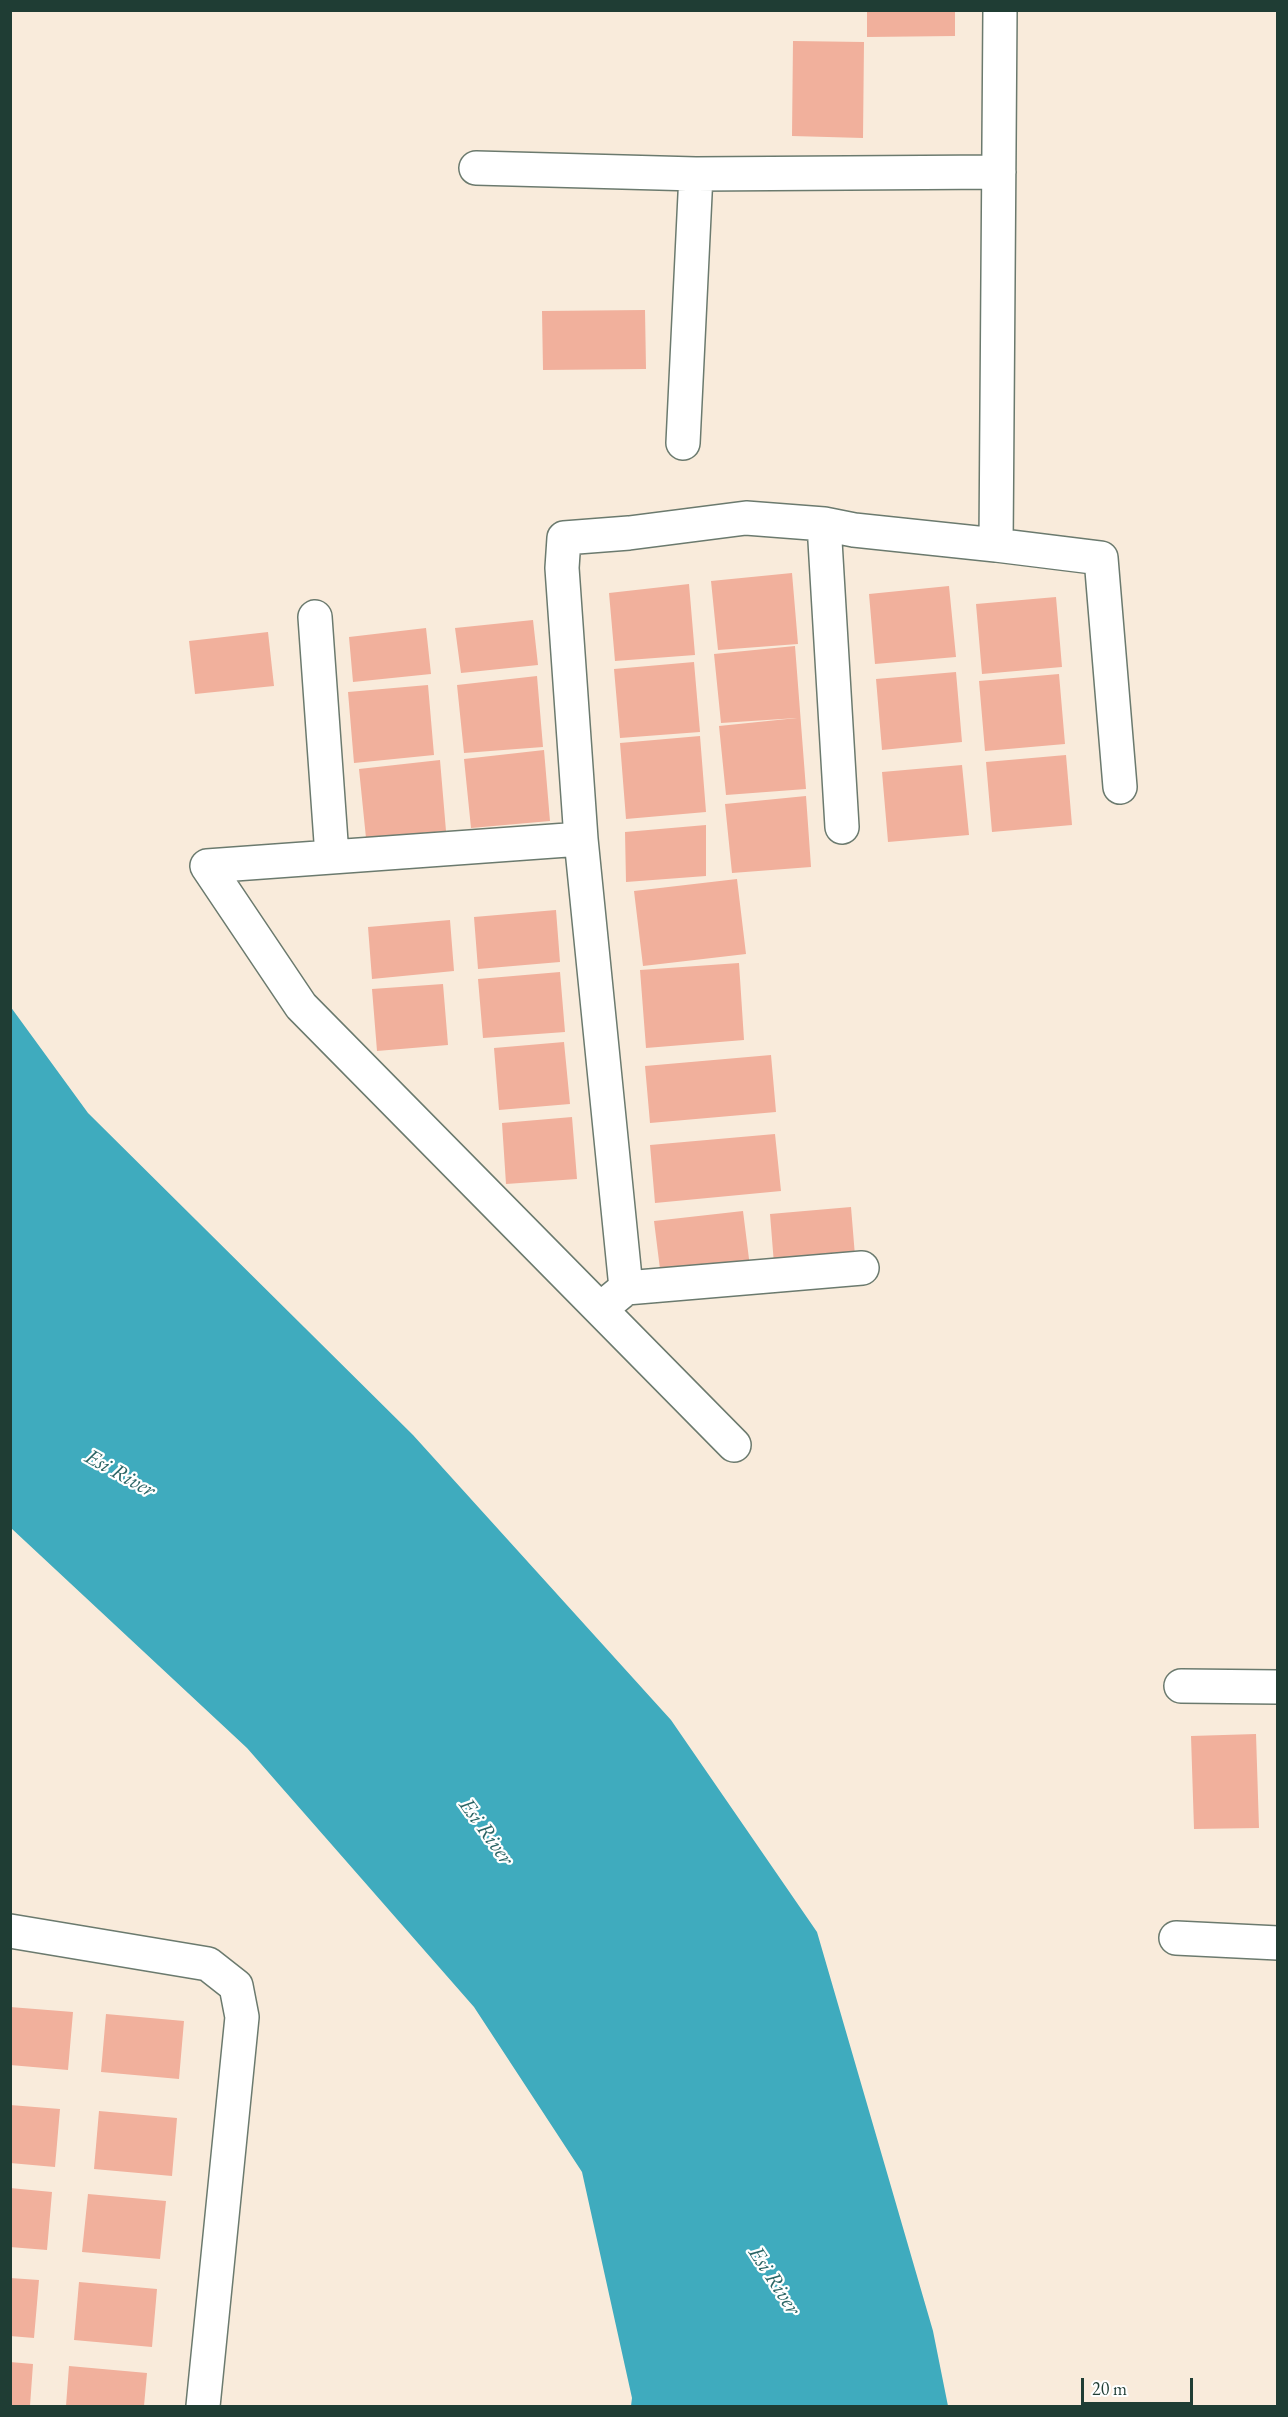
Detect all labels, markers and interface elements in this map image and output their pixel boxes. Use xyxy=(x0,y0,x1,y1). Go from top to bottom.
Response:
water label: Esi River xyxy=(80,1444,160,1504)
water label: Esi River xyxy=(453,1793,519,1871)
water label: Esi River xyxy=(742,2242,806,2320)
scale bar xyxy=(1084,2366,1196,2404)
text: 20 m xyxy=(1092,2377,1127,2400)

